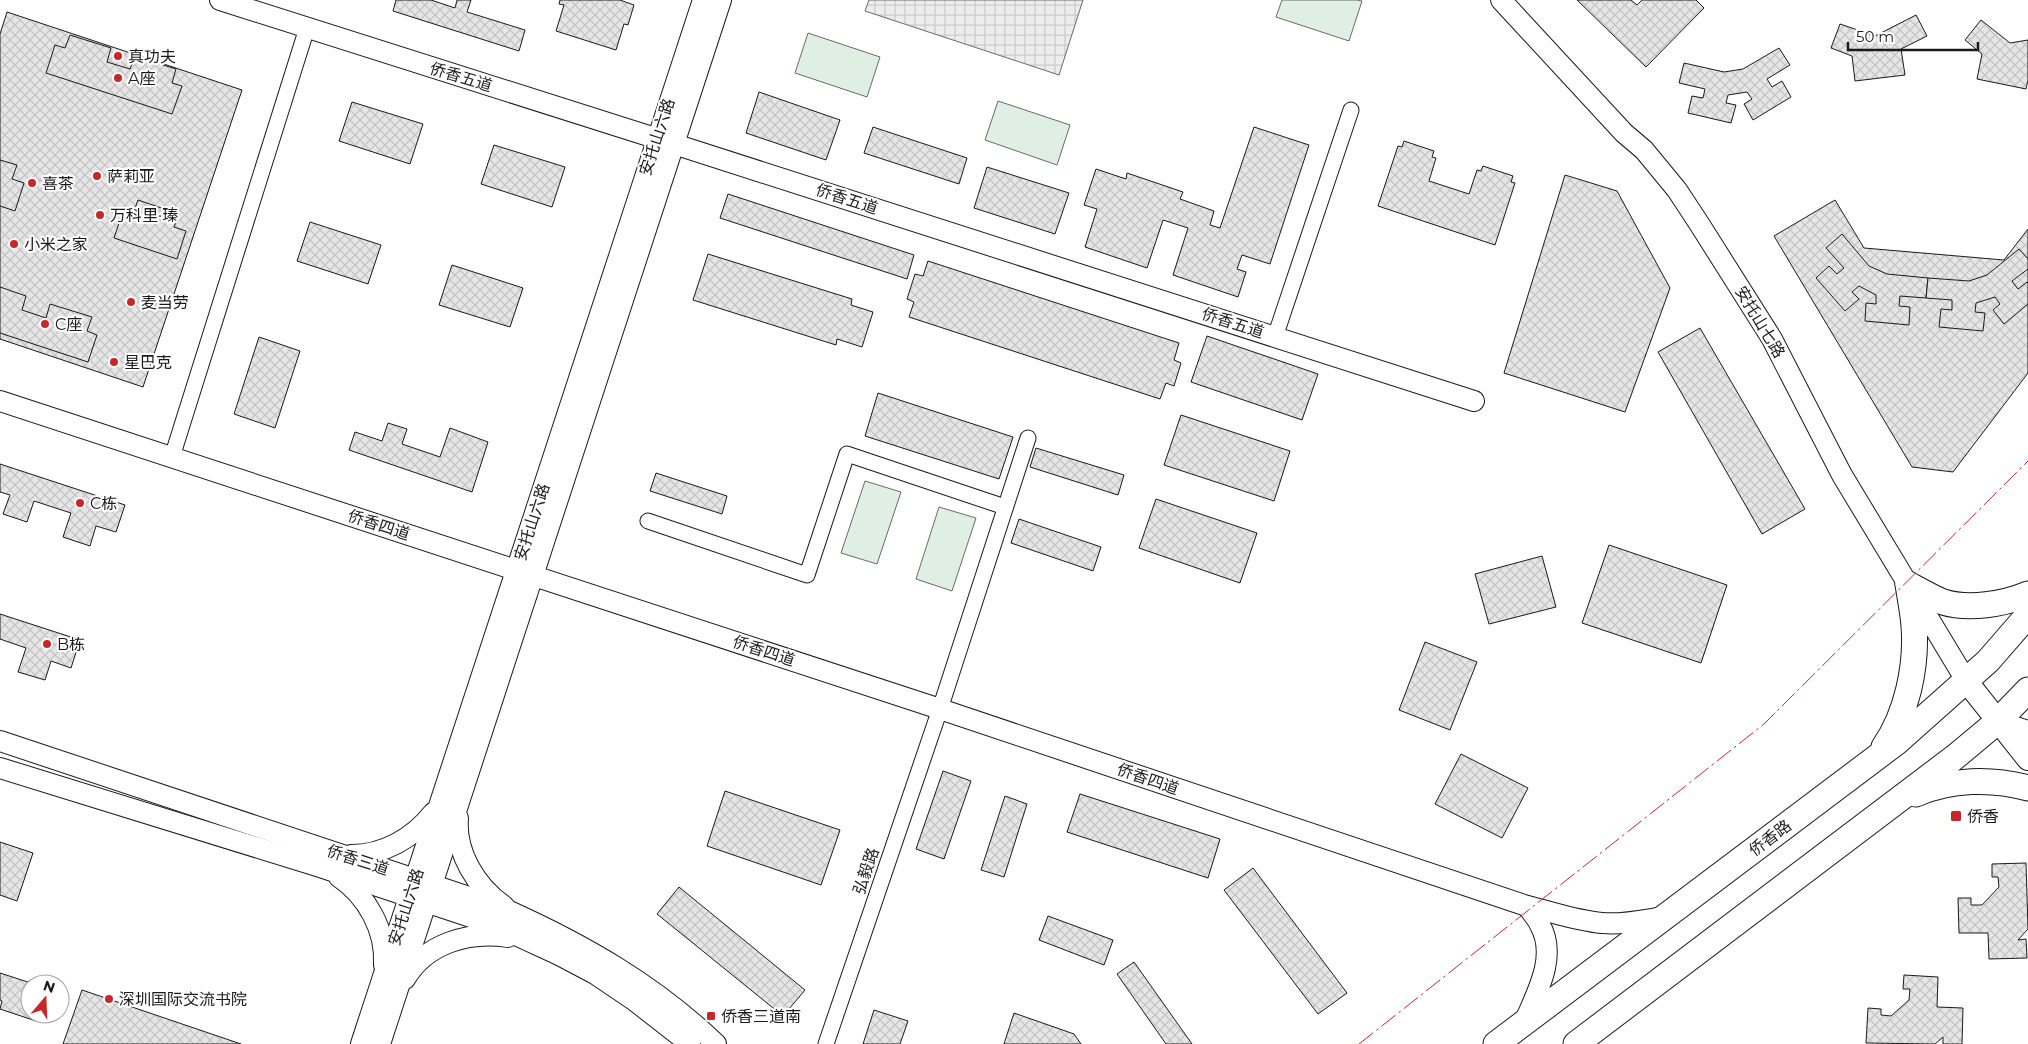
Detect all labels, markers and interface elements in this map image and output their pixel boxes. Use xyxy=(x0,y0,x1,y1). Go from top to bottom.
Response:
scale bar xyxy=(1848,20,1978,52)
text: 50 m xyxy=(1856,27,1894,46)
place label: 真功夫 xyxy=(128,47,176,66)
marker: 真功夫 xyxy=(112,50,124,62)
street label: 侨香五道 xyxy=(428,59,494,95)
place label: A座 xyxy=(128,69,155,88)
marker: A座 xyxy=(112,72,124,84)
street label: 安托山六路 xyxy=(636,96,678,178)
place label: 萨莉亚 xyxy=(107,167,155,186)
marker: 萨莉亚 xyxy=(91,170,103,182)
place label: 喜茶 xyxy=(42,174,74,193)
marker: 喜茶 xyxy=(26,177,38,189)
street label: 侨香五道 xyxy=(814,180,880,218)
place label: 万科里·瑧 xyxy=(110,206,178,225)
marker: 万科里·瑧 xyxy=(94,209,106,221)
place label: 小米之家 xyxy=(24,235,88,254)
marker: 小米之家 xyxy=(8,238,20,250)
street label: 安托山七路 xyxy=(1731,283,1789,361)
place label: 麦当劳 xyxy=(141,293,189,312)
marker: 麦当劳 xyxy=(125,296,137,308)
street label: 侨香五道 xyxy=(1200,304,1266,342)
place label: C座 xyxy=(55,315,82,334)
marker: C座 xyxy=(39,318,51,330)
place label: 星巴克 xyxy=(124,353,172,372)
marker: 星巴克 xyxy=(108,356,120,368)
street label: 安托山六路 xyxy=(511,481,553,563)
place label: C栋 xyxy=(90,494,117,513)
marker: C栋 xyxy=(74,497,86,509)
street label: 侨香四道 xyxy=(346,506,412,544)
street label: 侨香四道 xyxy=(731,632,797,670)
place label: B栋 xyxy=(57,635,85,654)
marker: B栋 xyxy=(41,638,53,650)
street label: 侨香四道 xyxy=(1115,760,1181,798)
place label: 侨香 xyxy=(1967,807,1999,826)
marker: 侨香 xyxy=(1949,809,1963,823)
street label: 侨香路 xyxy=(1745,816,1795,860)
street label: 侨香三道 xyxy=(325,841,391,879)
street label: 弘毅路 xyxy=(849,845,883,897)
street label: 安托山六路 xyxy=(385,866,427,948)
north arrow xyxy=(20,974,70,1024)
text: N xyxy=(41,976,58,997)
place label: 深圳国际交流书院 xyxy=(119,990,247,1009)
marker: 深圳国际交流书院 xyxy=(103,993,115,1005)
place label: 侨香三道南 xyxy=(721,1007,801,1026)
marker: 侨香三道南 xyxy=(705,1010,717,1022)

